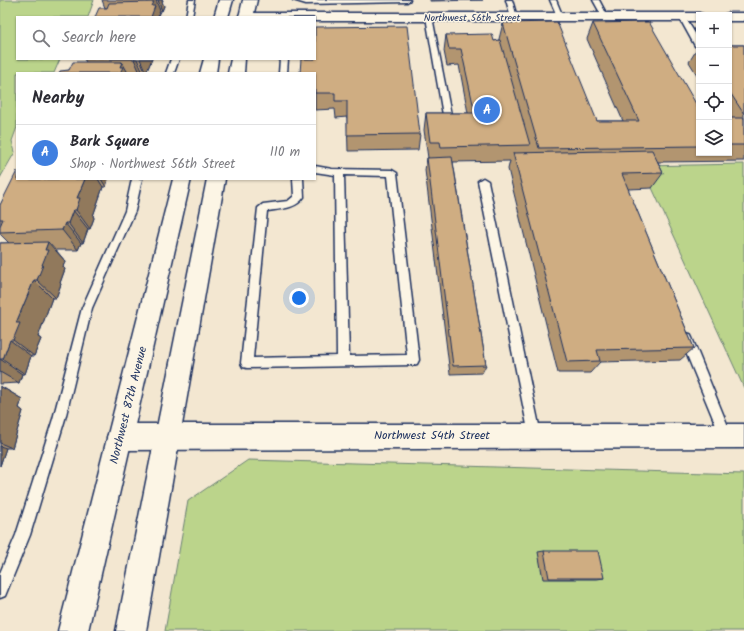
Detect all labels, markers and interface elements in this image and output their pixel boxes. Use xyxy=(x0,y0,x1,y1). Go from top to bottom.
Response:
street label: Northwest 56th Street xyxy=(424,10,520,26)
map controls xyxy=(696,12,732,156)
button: + xyxy=(696,12,732,48)
search box xyxy=(16,16,316,60)
text: Search here xyxy=(62,26,136,50)
icon: search xyxy=(30,27,52,49)
button: − xyxy=(696,48,732,84)
button: locate xyxy=(696,84,732,120)
text: Nearby xyxy=(32,85,84,112)
pin: A xyxy=(474,95,500,125)
button: layers xyxy=(696,120,732,156)
text: Bark Square xyxy=(70,130,149,154)
text: A xyxy=(41,142,49,163)
text: 110 m xyxy=(270,142,300,163)
text: Shop · Northwest 56th Street xyxy=(70,154,235,175)
your location xyxy=(289,288,309,308)
street label: Northwest 87th Avenue xyxy=(105,344,152,466)
street label: Northwest 54th Street xyxy=(374,426,490,445)

